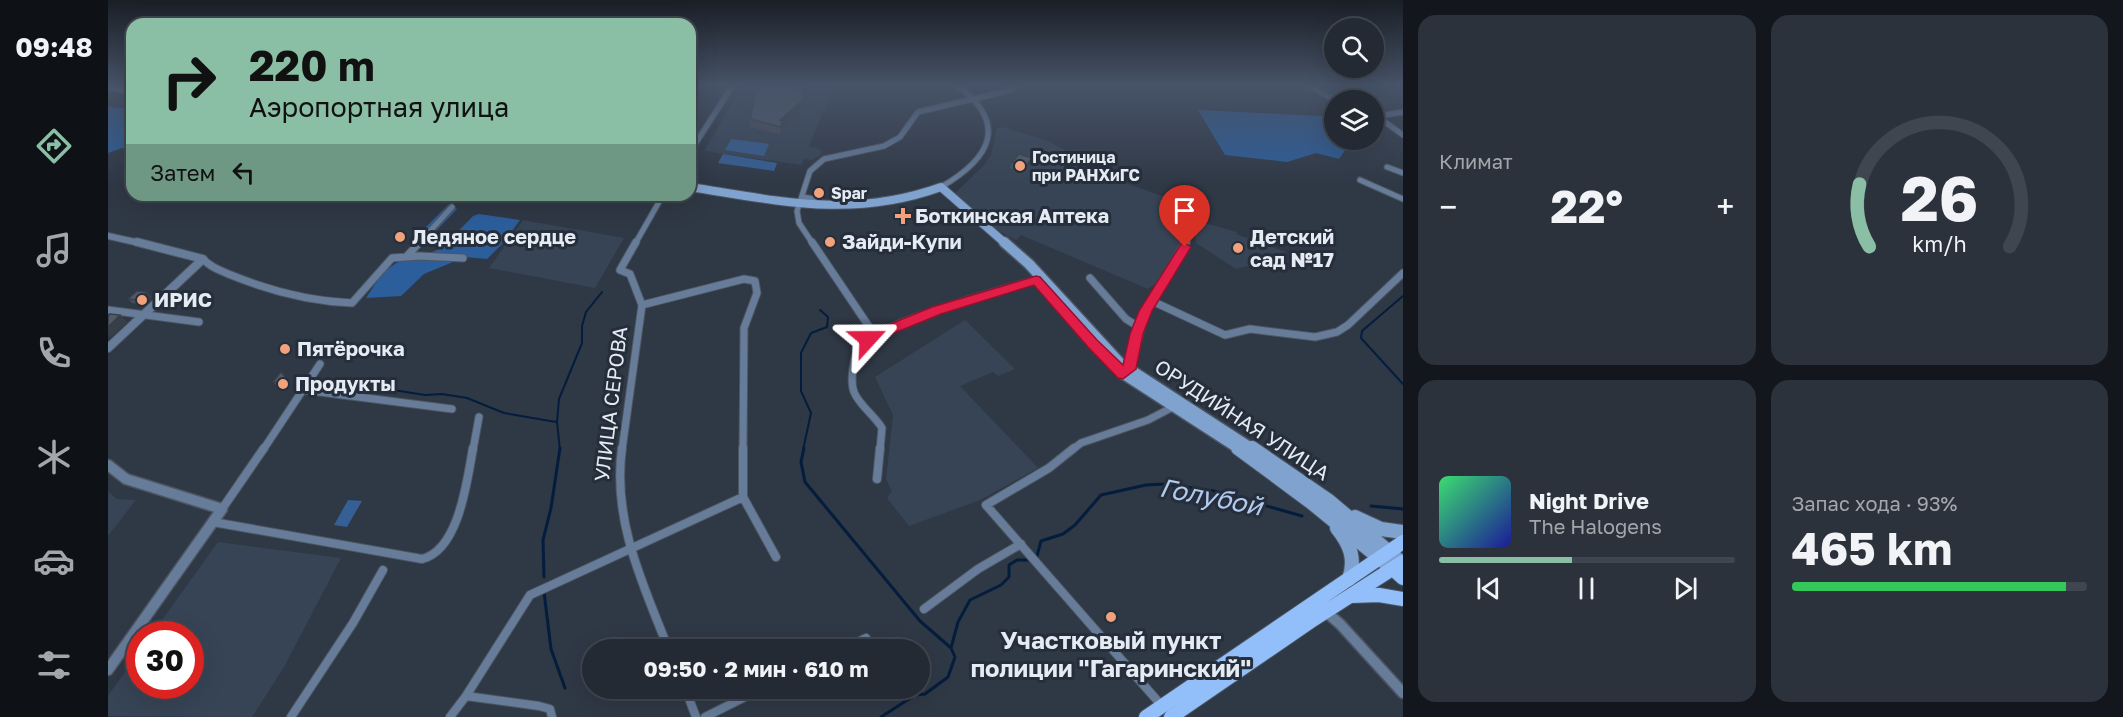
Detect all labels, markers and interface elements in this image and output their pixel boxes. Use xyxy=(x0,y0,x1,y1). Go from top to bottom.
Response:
map controls xyxy=(1324,18,1384,150)
button: search xyxy=(1324,18,1384,78)
text: 09:48 xyxy=(15,31,93,63)
text: 220 m xyxy=(249,40,375,90)
icon: right xyxy=(150,42,228,120)
button: layers xyxy=(1324,90,1384,150)
text: Аэропортная улица xyxy=(249,91,509,123)
icon: directions xyxy=(33,125,75,167)
place label: Гостиница при РАНХиГС xyxy=(1032,147,1140,185)
text: Климат xyxy=(1439,149,1513,173)
icon: left xyxy=(227,156,260,189)
text: Затем xyxy=(150,159,215,186)
marker: Гостиница при РАНХиГС xyxy=(1013,159,1027,173)
text: 26 xyxy=(1900,160,1978,235)
text: 22° xyxy=(1551,179,1623,233)
place label: Spar xyxy=(831,183,867,203)
pin xyxy=(1159,185,1210,247)
marker: Spar xyxy=(812,186,826,200)
text: − xyxy=(1439,187,1457,226)
text: + xyxy=(1716,187,1734,226)
icon: arrive xyxy=(1168,194,1201,227)
place label: Боткинская Аптека xyxy=(915,203,1109,227)
marker: Боткинская Аптека xyxy=(896,209,910,223)
place label: Ледяное сердце xyxy=(412,224,576,248)
place label: Детский сад №17 xyxy=(1250,224,1334,271)
icon: music xyxy=(33,229,75,271)
place label: Зайди-Купи xyxy=(842,229,962,253)
marker: Ледяное сердце xyxy=(393,230,407,244)
text: km/h xyxy=(1912,231,1967,257)
marker: Зайди-Купи xyxy=(823,235,837,249)
marker: Детский сад №17 xyxy=(1231,241,1245,255)
place label: ИРИС xyxy=(154,287,212,311)
marker: ИРИС xyxy=(135,293,149,307)
position arrow xyxy=(836,307,900,371)
street label: УЛИЦА СЕРОВА xyxy=(589,325,631,483)
icon: phone xyxy=(33,332,75,374)
place label: Пятёрочка xyxy=(297,336,405,360)
marker: Пятёрочка xyxy=(278,342,292,356)
street label: ОРУДИЙНАЯ УЛИЦА xyxy=(1151,354,1334,485)
place label: Продукты xyxy=(295,371,396,395)
marker: Продукты xyxy=(276,377,290,391)
icon: climate xyxy=(33,436,75,478)
water label: Голубой xyxy=(1157,471,1267,522)
text: Night Drive xyxy=(1529,487,1649,514)
text: Запас хода · 93% xyxy=(1792,491,1957,515)
text: The Halogens xyxy=(1529,514,1662,538)
text: 465 km xyxy=(1792,521,1952,575)
icon: car xyxy=(33,540,75,582)
icon: previous xyxy=(1472,572,1505,605)
icon: pause xyxy=(1570,572,1603,605)
icon: next xyxy=(1669,572,1702,605)
marker: Участковый пункт полиции "Гагаринский" xyxy=(1104,610,1118,624)
speed limit sign: 30 xyxy=(126,621,204,699)
place label: Участковый пункт полиции "Гагаринский" xyxy=(971,625,1251,682)
icon: filters xyxy=(33,644,75,686)
text: 09:50 · 2 мин · 610 m xyxy=(643,655,869,682)

